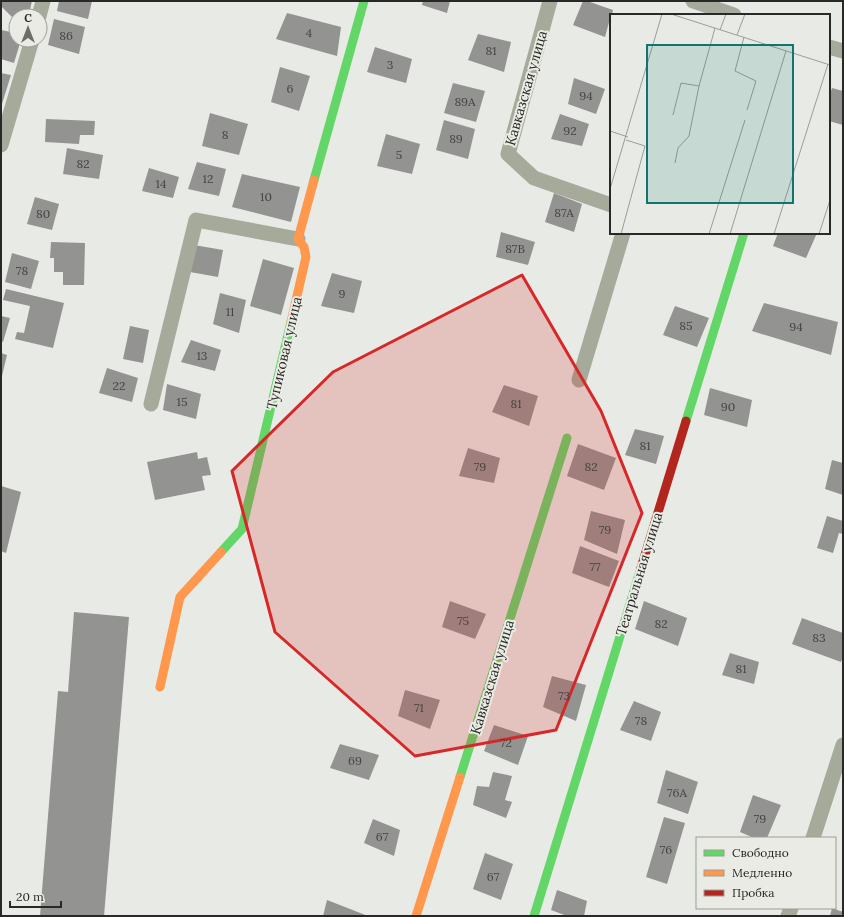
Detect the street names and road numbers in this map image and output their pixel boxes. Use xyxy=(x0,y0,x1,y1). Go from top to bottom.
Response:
street label: Кавказская улица xyxy=(501,28,551,148)
street label: Тупиковая улица xyxy=(262,295,306,411)
street label: Театральная улица xyxy=(612,510,666,638)
street label: Кавказская улица xyxy=(466,617,518,737)

